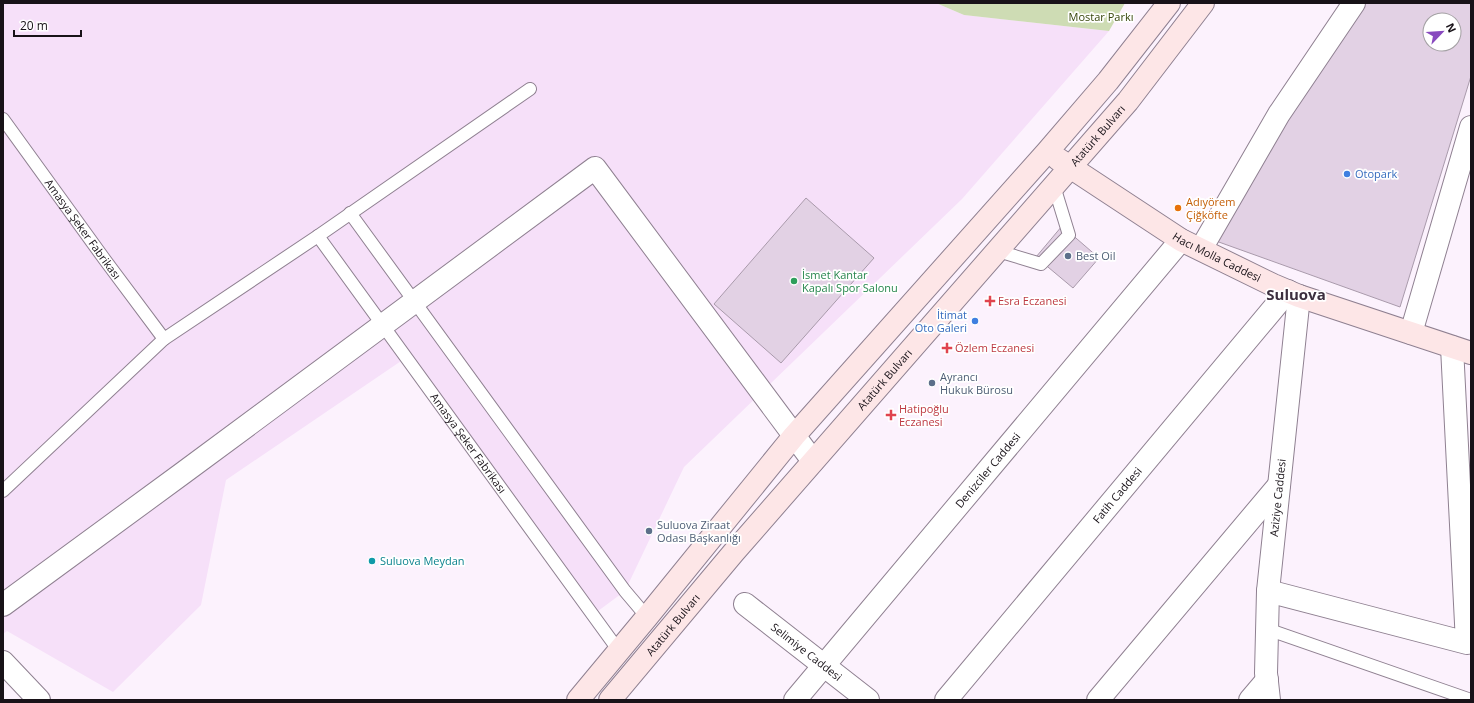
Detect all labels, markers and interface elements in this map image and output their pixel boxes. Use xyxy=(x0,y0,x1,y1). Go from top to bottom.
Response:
park label: Mostar Parkı xyxy=(1069,9,1133,24)
scale bar xyxy=(14,12,81,38)
north arrow xyxy=(1422,12,1462,52)
text: 20 m xyxy=(20,17,48,34)
text: N xyxy=(1443,20,1460,35)
street label: Atatürk Bulvarı xyxy=(1067,102,1128,169)
place label: Otopark xyxy=(1355,166,1397,181)
marker: Otopark xyxy=(1342,169,1352,179)
street label: Amasya Şeker Fabrikası xyxy=(42,176,125,282)
place label: Adıyörem Çiğköfte xyxy=(1186,194,1235,222)
marker: Adıyörem Çiğköfte xyxy=(1173,203,1183,213)
street label: Hacı Molla Caddesi xyxy=(1170,228,1264,285)
place label: Best Oil xyxy=(1076,248,1115,263)
marker: Best Oil xyxy=(1063,251,1073,261)
place label: İsmet Kantar Kapalı Spor Salonu xyxy=(802,267,898,295)
marker: İsmet Kantar Kapalı Spor Salonu xyxy=(789,276,799,286)
district label: Suluova xyxy=(1266,284,1326,304)
place label: Esra Eczanesi xyxy=(998,293,1066,308)
marker: Esra Eczanesi xyxy=(985,296,995,306)
place label: İtimat Oto Galeri xyxy=(915,307,967,335)
marker: İtimat Oto Galeri xyxy=(970,316,980,326)
place label: Özlem Eczanesi xyxy=(955,340,1034,355)
marker: Özlem Eczanesi xyxy=(942,343,952,353)
street label: Atatürk Bulvarı xyxy=(853,346,915,413)
place label: Ayrancı Hukuk Bürosu xyxy=(940,369,1013,397)
marker: Ayrancı Hukuk Bürosu xyxy=(927,378,937,388)
street label: Amasya Şeker Fabrikası xyxy=(427,390,510,496)
place label: Hatipoğlu Eczanesi xyxy=(899,401,949,429)
marker: Hatipoğlu Eczanesi xyxy=(886,410,896,420)
street label: Denizciler Caddesi xyxy=(952,429,1023,511)
street label: Aziziye Caddesi xyxy=(1266,458,1289,537)
street label: Fatih Caddesi xyxy=(1089,464,1145,526)
place label: Suluova Ziraat Odası Başkanlığı xyxy=(657,517,741,545)
marker: Suluova Ziraat Odası Başkanlığı xyxy=(644,526,654,536)
place label: Suluova Meydan xyxy=(380,553,465,568)
marker: Suluova Meydan xyxy=(367,556,377,566)
street label: Atatürk Bulvarı xyxy=(642,590,703,659)
street label: Selimiye Caddesi xyxy=(768,619,845,684)

